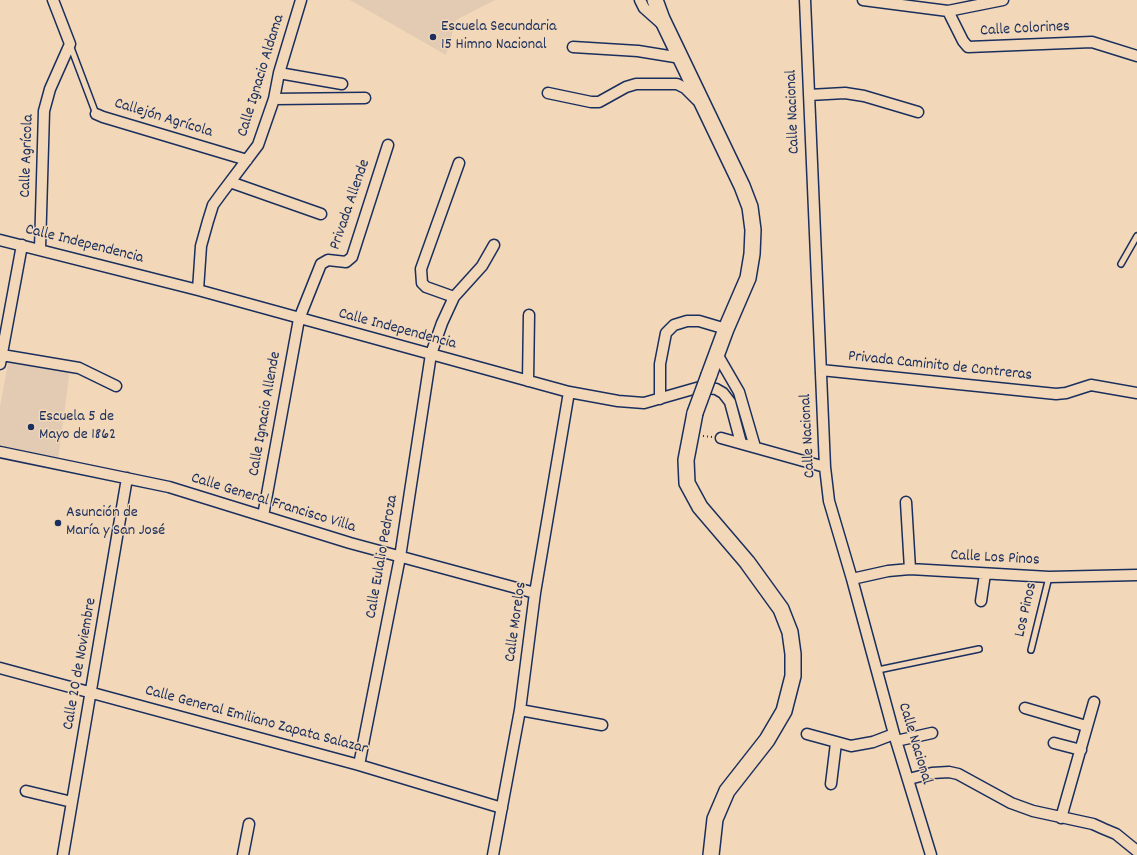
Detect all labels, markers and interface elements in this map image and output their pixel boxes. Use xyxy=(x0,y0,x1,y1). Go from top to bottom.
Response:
street label: Calle Ignacio Aldama xyxy=(234,13,290,139)
place label: Escuela Secundaria 15 Himno Nacional xyxy=(441,18,557,56)
street label: Calle Colorines xyxy=(980,18,1070,42)
marker: Escuela Secundaria 15 Himno Nacional xyxy=(428,32,438,42)
street label: Calle Nacional xyxy=(783,70,805,154)
street label: Callejón Agrícola xyxy=(111,95,215,143)
street label: Calle Agrícola xyxy=(17,114,39,198)
street label: Privada Allende xyxy=(327,157,375,253)
street label: Calle Independencia xyxy=(23,221,145,269)
street label: Calle Independencia xyxy=(336,305,458,355)
street label: Privada Caminito de Contreras xyxy=(847,348,1033,386)
street label: Calle Ignacio Allende xyxy=(246,350,286,478)
street label: Calle Nacional xyxy=(797,393,821,479)
place label: Escuela 5 de Mayo de 1862 xyxy=(39,408,116,446)
marker: Escuela 5 de Mayo de 1862 xyxy=(26,422,36,432)
street label: Calle General Francisco Villa xyxy=(188,470,358,538)
street label: Calle Eulalio Pedroza xyxy=(363,494,403,620)
place label: Asunción de María y San José xyxy=(66,504,165,542)
marker: Asunción de María y San José xyxy=(53,518,63,528)
street label: Calle Los Pinos xyxy=(950,547,1040,571)
street label: Calle Morelos xyxy=(502,581,532,663)
street label: Los Pinos xyxy=(1011,581,1043,639)
street label: Calle 20 de Noviembre xyxy=(60,596,102,732)
street label: Calle General Emiliano Zapata Salazar xyxy=(143,682,369,760)
street label: Calle Nacional xyxy=(892,701,936,787)

